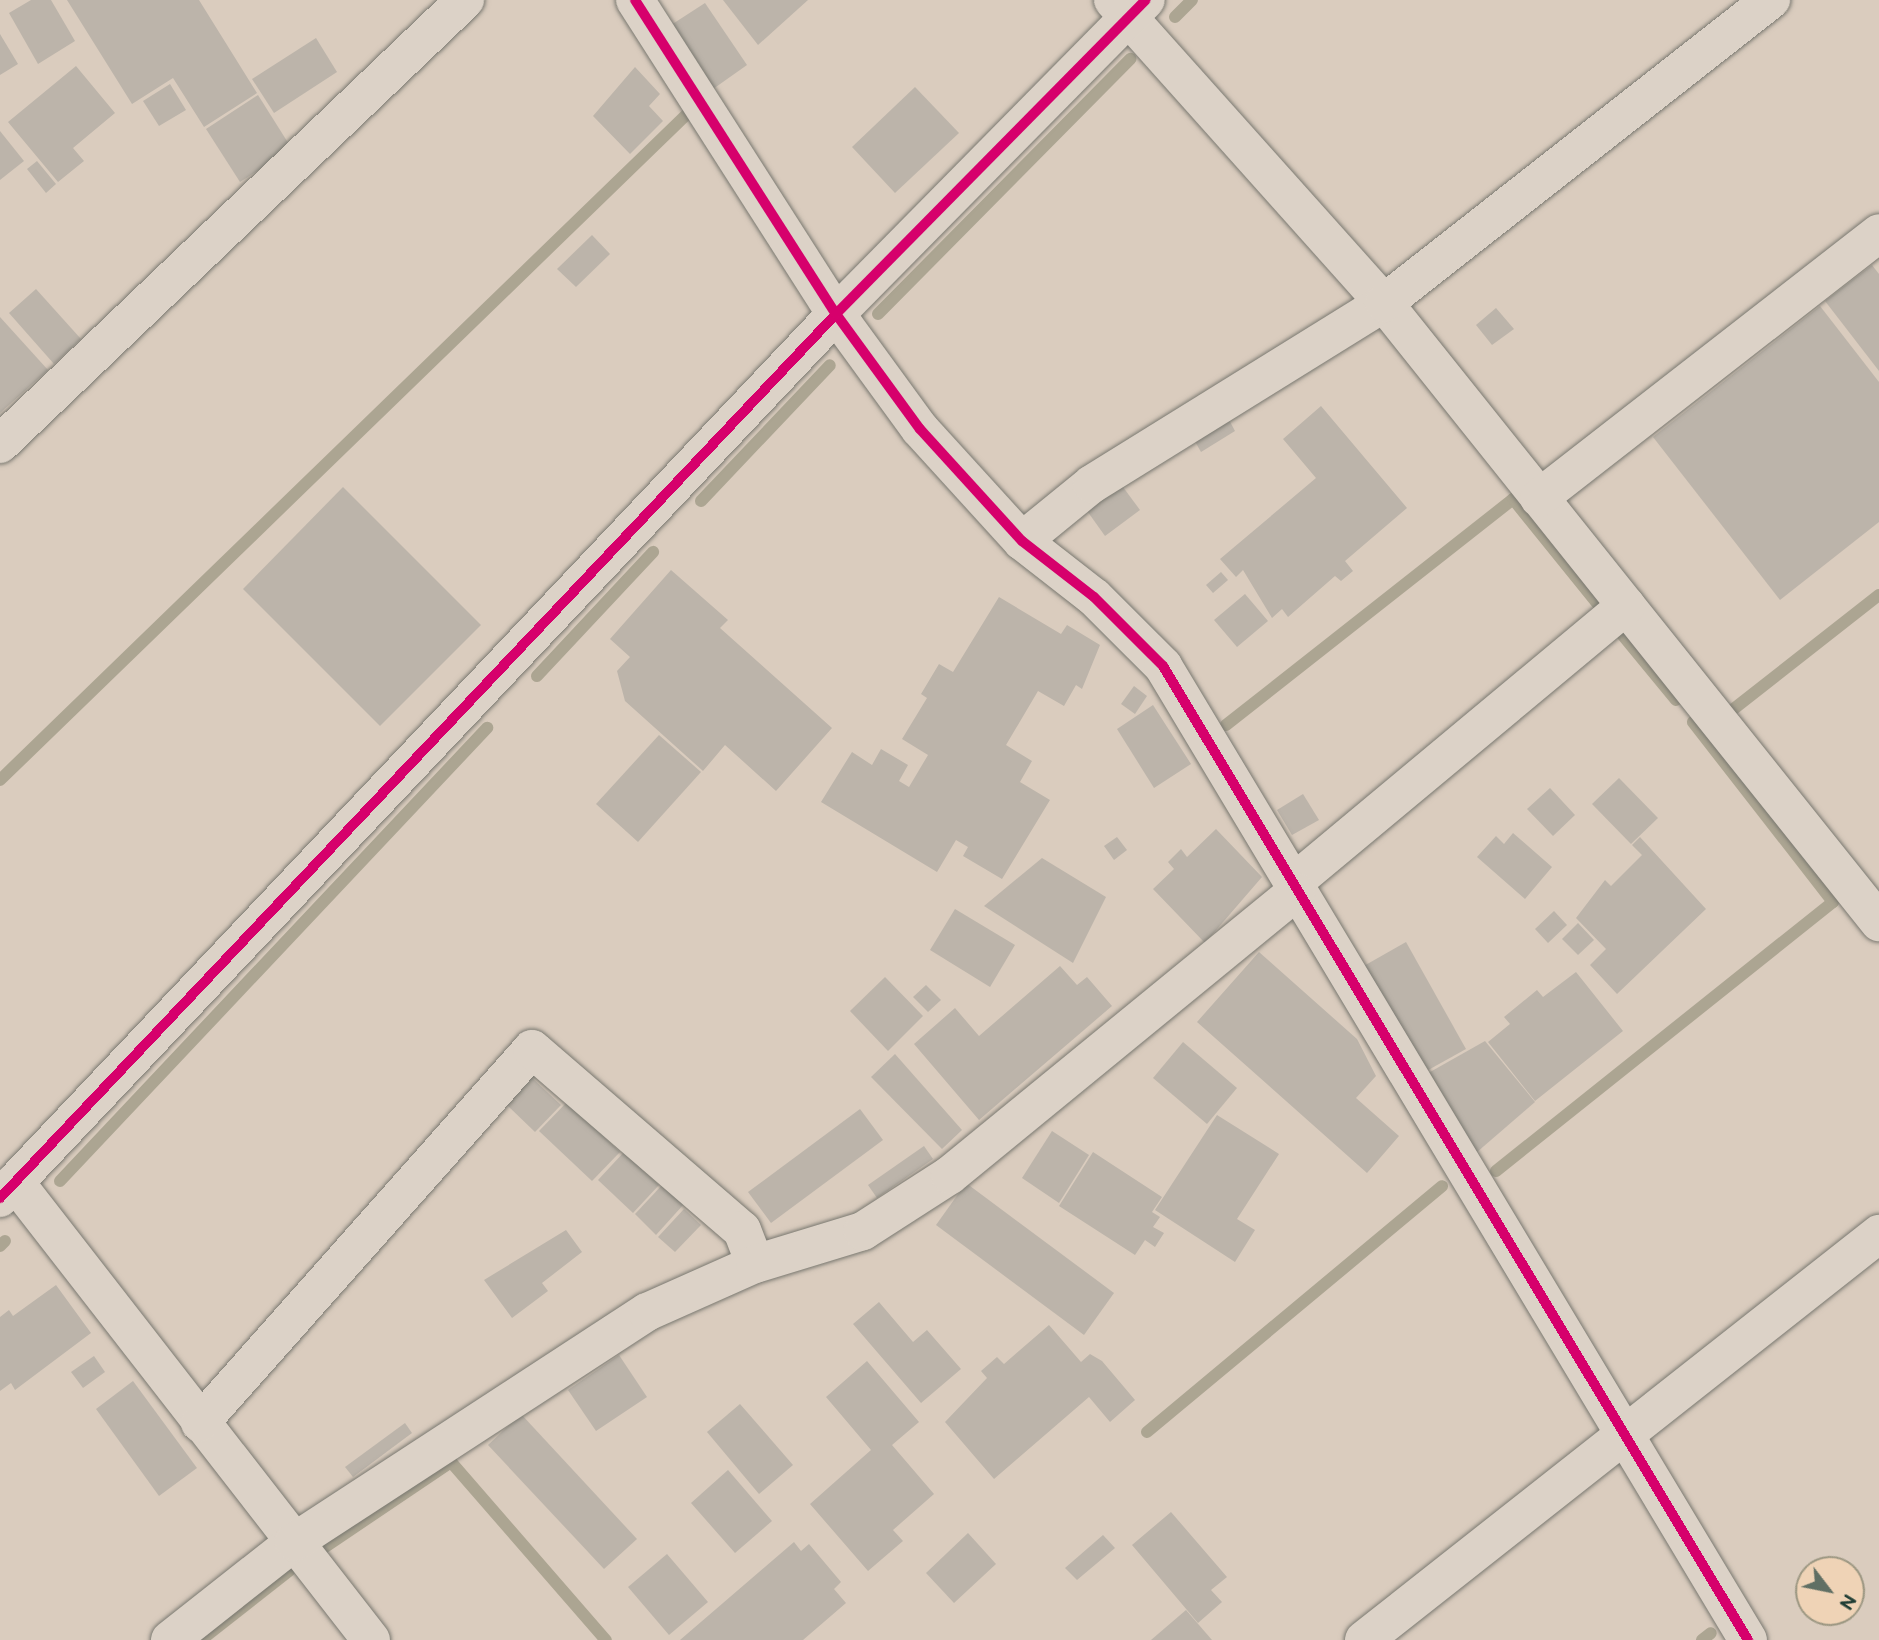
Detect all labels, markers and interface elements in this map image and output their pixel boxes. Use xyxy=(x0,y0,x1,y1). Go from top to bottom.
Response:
north arrow xyxy=(1795,1556,1865,1626)
text: N xyxy=(1833,1589,1860,1613)

